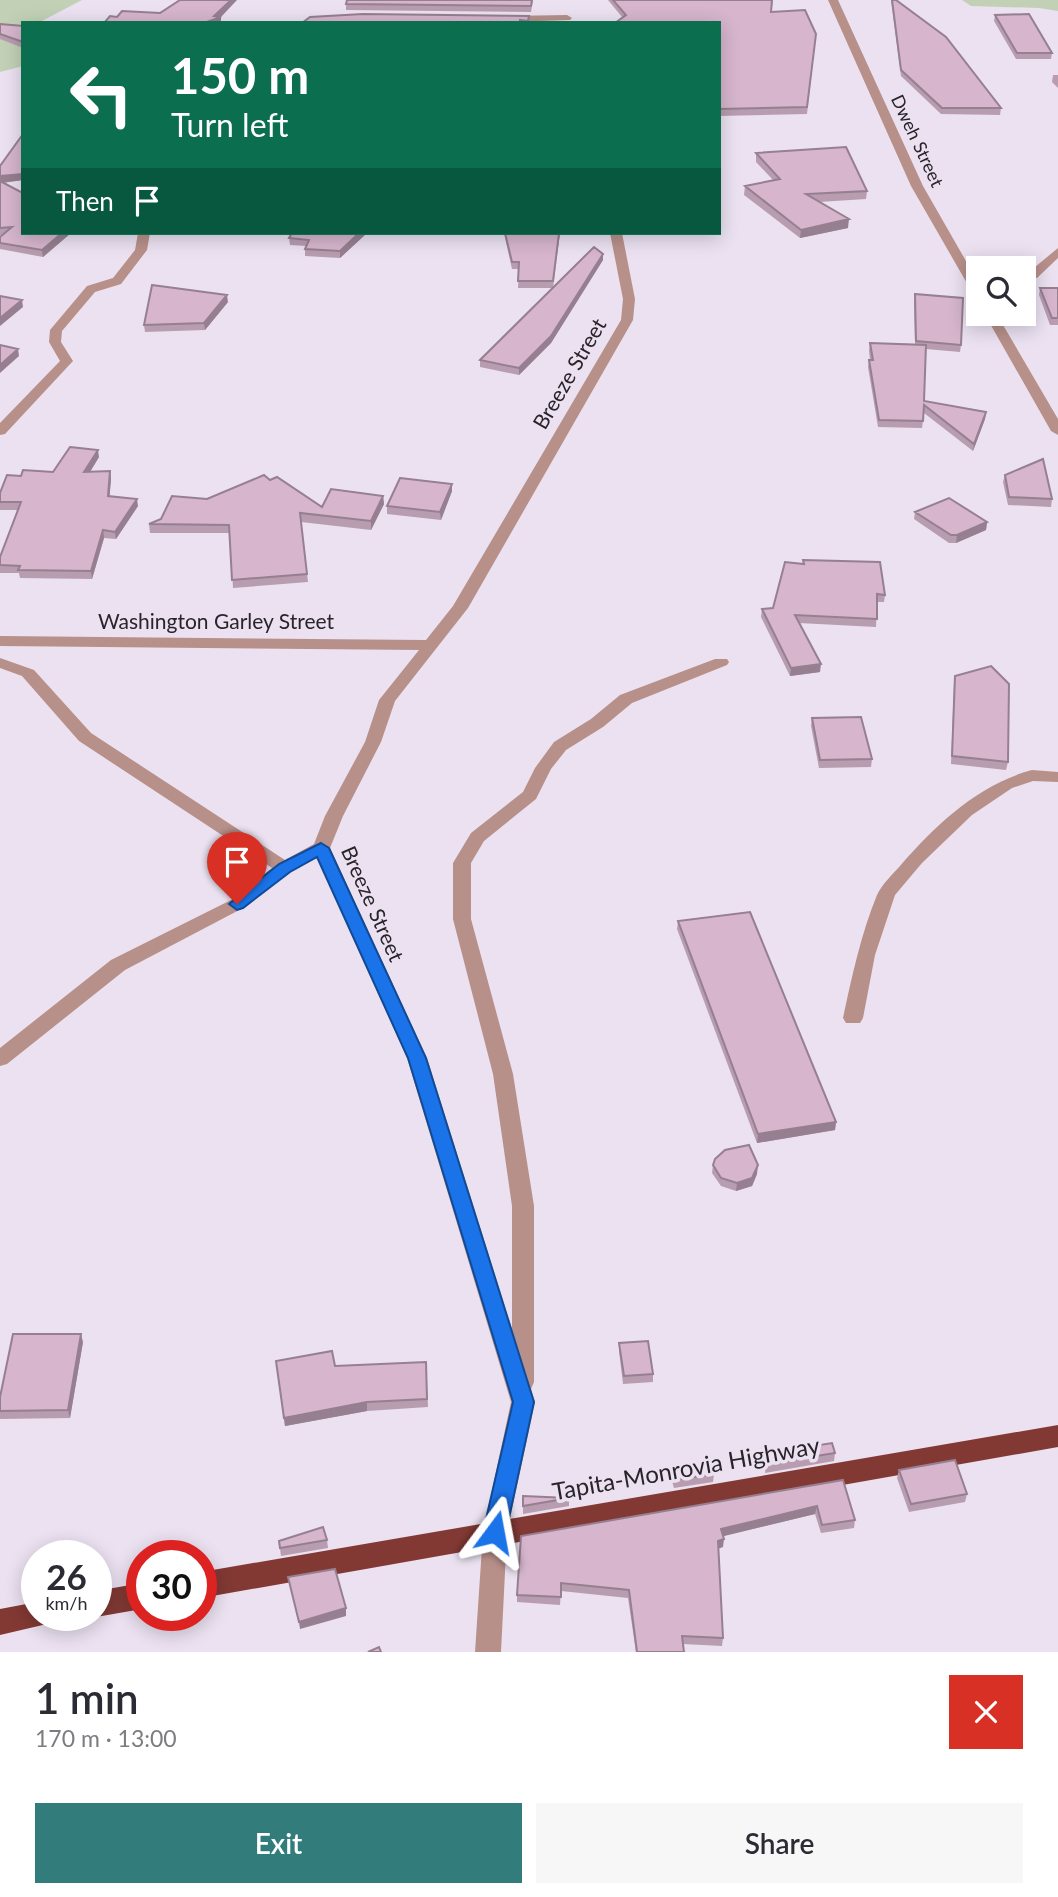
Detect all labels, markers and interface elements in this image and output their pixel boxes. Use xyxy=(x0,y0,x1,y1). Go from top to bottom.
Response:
text: 150 m xyxy=(171,46,309,104)
icon: left xyxy=(56,49,147,140)
street label: Dweh Street xyxy=(887,91,949,191)
text: Turn left xyxy=(171,105,288,144)
icon: arrive xyxy=(128,182,166,220)
text: Then xyxy=(56,185,114,217)
map controls xyxy=(966,256,1036,326)
button: search xyxy=(966,256,1036,326)
street label: Breeze Street xyxy=(527,313,611,433)
street label: Washington Garley Street xyxy=(98,608,335,633)
pin xyxy=(207,832,267,904)
street label: Breeze Street xyxy=(337,842,410,965)
icon: arrive xyxy=(218,843,256,881)
street label: Tapita-Monrovia Highway xyxy=(550,1430,822,1505)
position arrow xyxy=(458,1495,532,1569)
speed limit sign: 30 xyxy=(126,1540,217,1631)
text: 26 xyxy=(46,1555,87,1597)
text: km/h xyxy=(45,1592,88,1614)
text: 1 min xyxy=(35,1673,139,1723)
button: close xyxy=(949,1675,1023,1749)
text: 170 m · 13:00 xyxy=(35,1724,177,1752)
button: Exit xyxy=(35,1803,522,1883)
button: Share xyxy=(536,1803,1023,1883)

